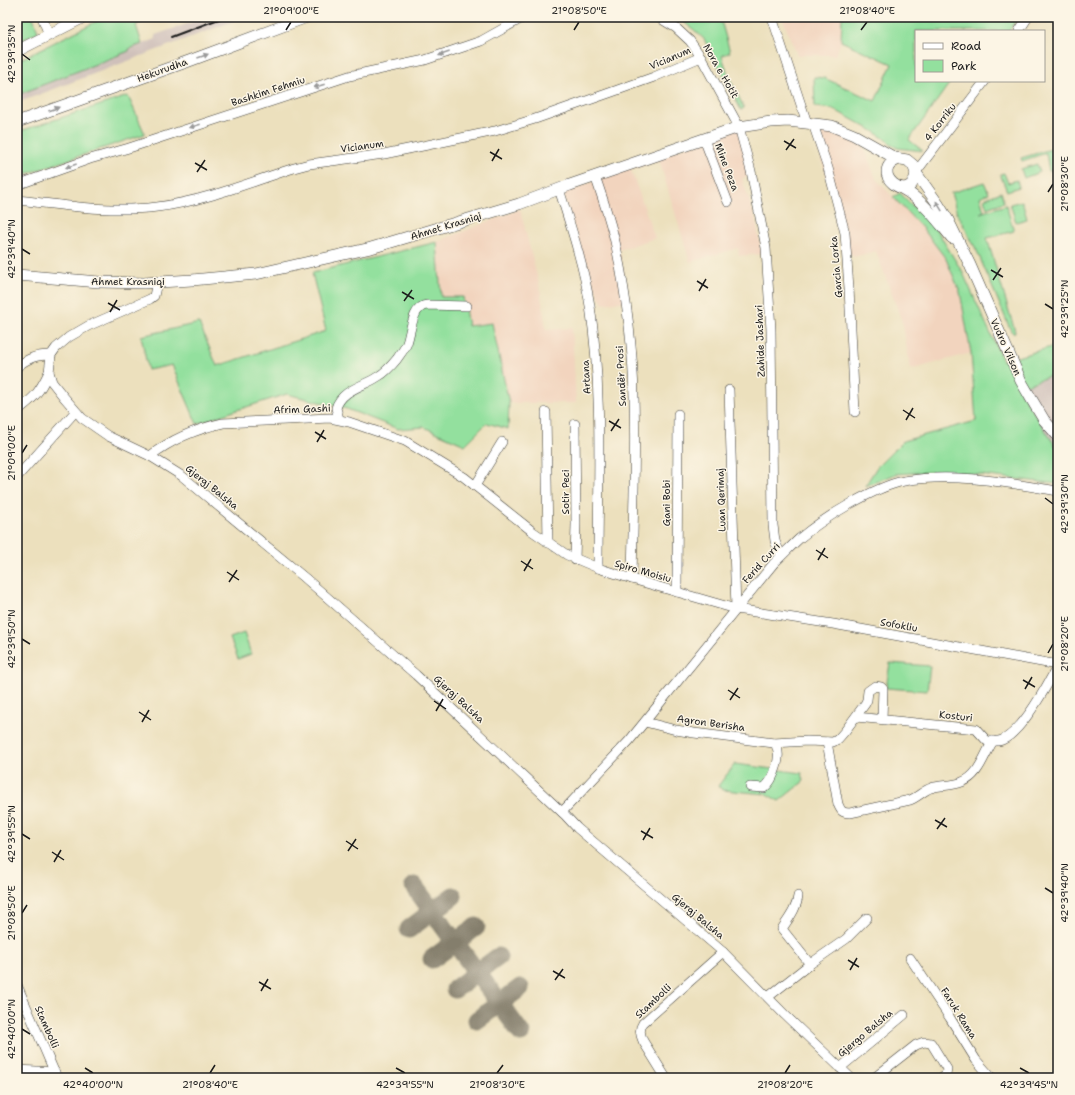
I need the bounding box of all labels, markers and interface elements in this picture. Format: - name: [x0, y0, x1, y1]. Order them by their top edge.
- text: 21°09'00"E: [263, 4, 319, 17]
- text: 21°08'50"E: [551, 4, 607, 17]
- text: 21°08'40"E: [839, 4, 895, 17]
- text: 42°39'35"N: [5, 25, 18, 83]
- legend: [915, 30, 1045, 82]
- text: Road: [951, 38, 982, 54]
- street label: Nora e Hotit: [700, 41, 742, 101]
- street label: Vicianum: [647, 43, 693, 72]
- one-way arrow: [438, 51, 450, 57]
- one-way arrow: [197, 52, 209, 58]
- street label: Hekurudha: [135, 55, 190, 85]
- text: Park: [951, 58, 977, 74]
- street label: Bashkim Fehmiu: [229, 73, 307, 109]
- one-way arrow: [312, 83, 324, 89]
- street label: 4 Korriku: [921, 100, 959, 144]
- one-way arrow: [48, 106, 60, 112]
- one-way arrow: [189, 124, 201, 130]
- street label: Vicianum: [340, 136, 385, 155]
- street label: Mine Peza: [712, 141, 742, 194]
- text: 21°08'30"E: [1058, 156, 1071, 212]
- one-way arrow: [65, 163, 77, 169]
- one-way arrow: [935, 201, 943, 211]
- street label: Ahmet Krasniqi: [409, 209, 483, 243]
- text: 42°39'40"N: [5, 219, 18, 279]
- street label: Garcia Lorka: [827, 235, 845, 298]
- street label: Ahmet Krasniqi: [91, 275, 165, 288]
- text: 42°39'25"N: [1058, 280, 1071, 338]
- street label: Zahide Jashari: [752, 304, 768, 377]
- street label: Vudro Vilson: [988, 316, 1024, 378]
- street label: Sandër Prosi: [613, 345, 629, 407]
- street label: Artana: [579, 359, 593, 394]
- street label: Afrim Gashi: [273, 401, 331, 416]
- text: 21°09'00"E: [5, 425, 18, 481]
- street label: Gjergj Balsha: [183, 462, 242, 513]
- street label: Luan Qerimaj: [713, 468, 729, 532]
- street label: Sotir Peci: [559, 469, 572, 514]
- text: 42°39'30"N: [1058, 474, 1071, 534]
- street label: Gani Bobi: [660, 480, 673, 526]
- street label: Ferid Curri: [739, 540, 783, 586]
- street label: Spiro Moisiu: [613, 557, 673, 585]
- text: 42°39'50"N: [5, 609, 18, 669]
- street label: Sofokliu: [879, 615, 919, 635]
- text: 21°08'20"E: [1058, 616, 1071, 672]
- street label: Gjergj Balsha: [431, 672, 488, 726]
- street label: Kosturi: [939, 708, 974, 724]
- street label: Agron Berisha: [676, 712, 747, 734]
- text: 42°39'55"N: [5, 805, 18, 863]
- text: 42°39'40"N: [1058, 863, 1071, 923]
- text: 21°08'50"E: [5, 885, 18, 941]
- street label: Gjergj Balsha: [669, 890, 727, 942]
- street label: Stambolli: [632, 981, 674, 1021]
- street label: Faruk Rama: [938, 985, 980, 1042]
- text: 42°40'00"N: [5, 999, 18, 1059]
- street label: Stambolli: [32, 1004, 62, 1050]
- street label: Gjergo Balsha: [835, 1006, 896, 1060]
- text: 42°40'00"N: [63, 1078, 123, 1091]
- text: 21°08'40"E: [182, 1078, 238, 1091]
- text: 42°39'55"N: [376, 1078, 434, 1091]
- text: 21°08'30"E: [469, 1078, 525, 1091]
- text: 21°08'20"E: [757, 1078, 813, 1091]
- text: 42°39'45"N: [1000, 1078, 1058, 1091]

